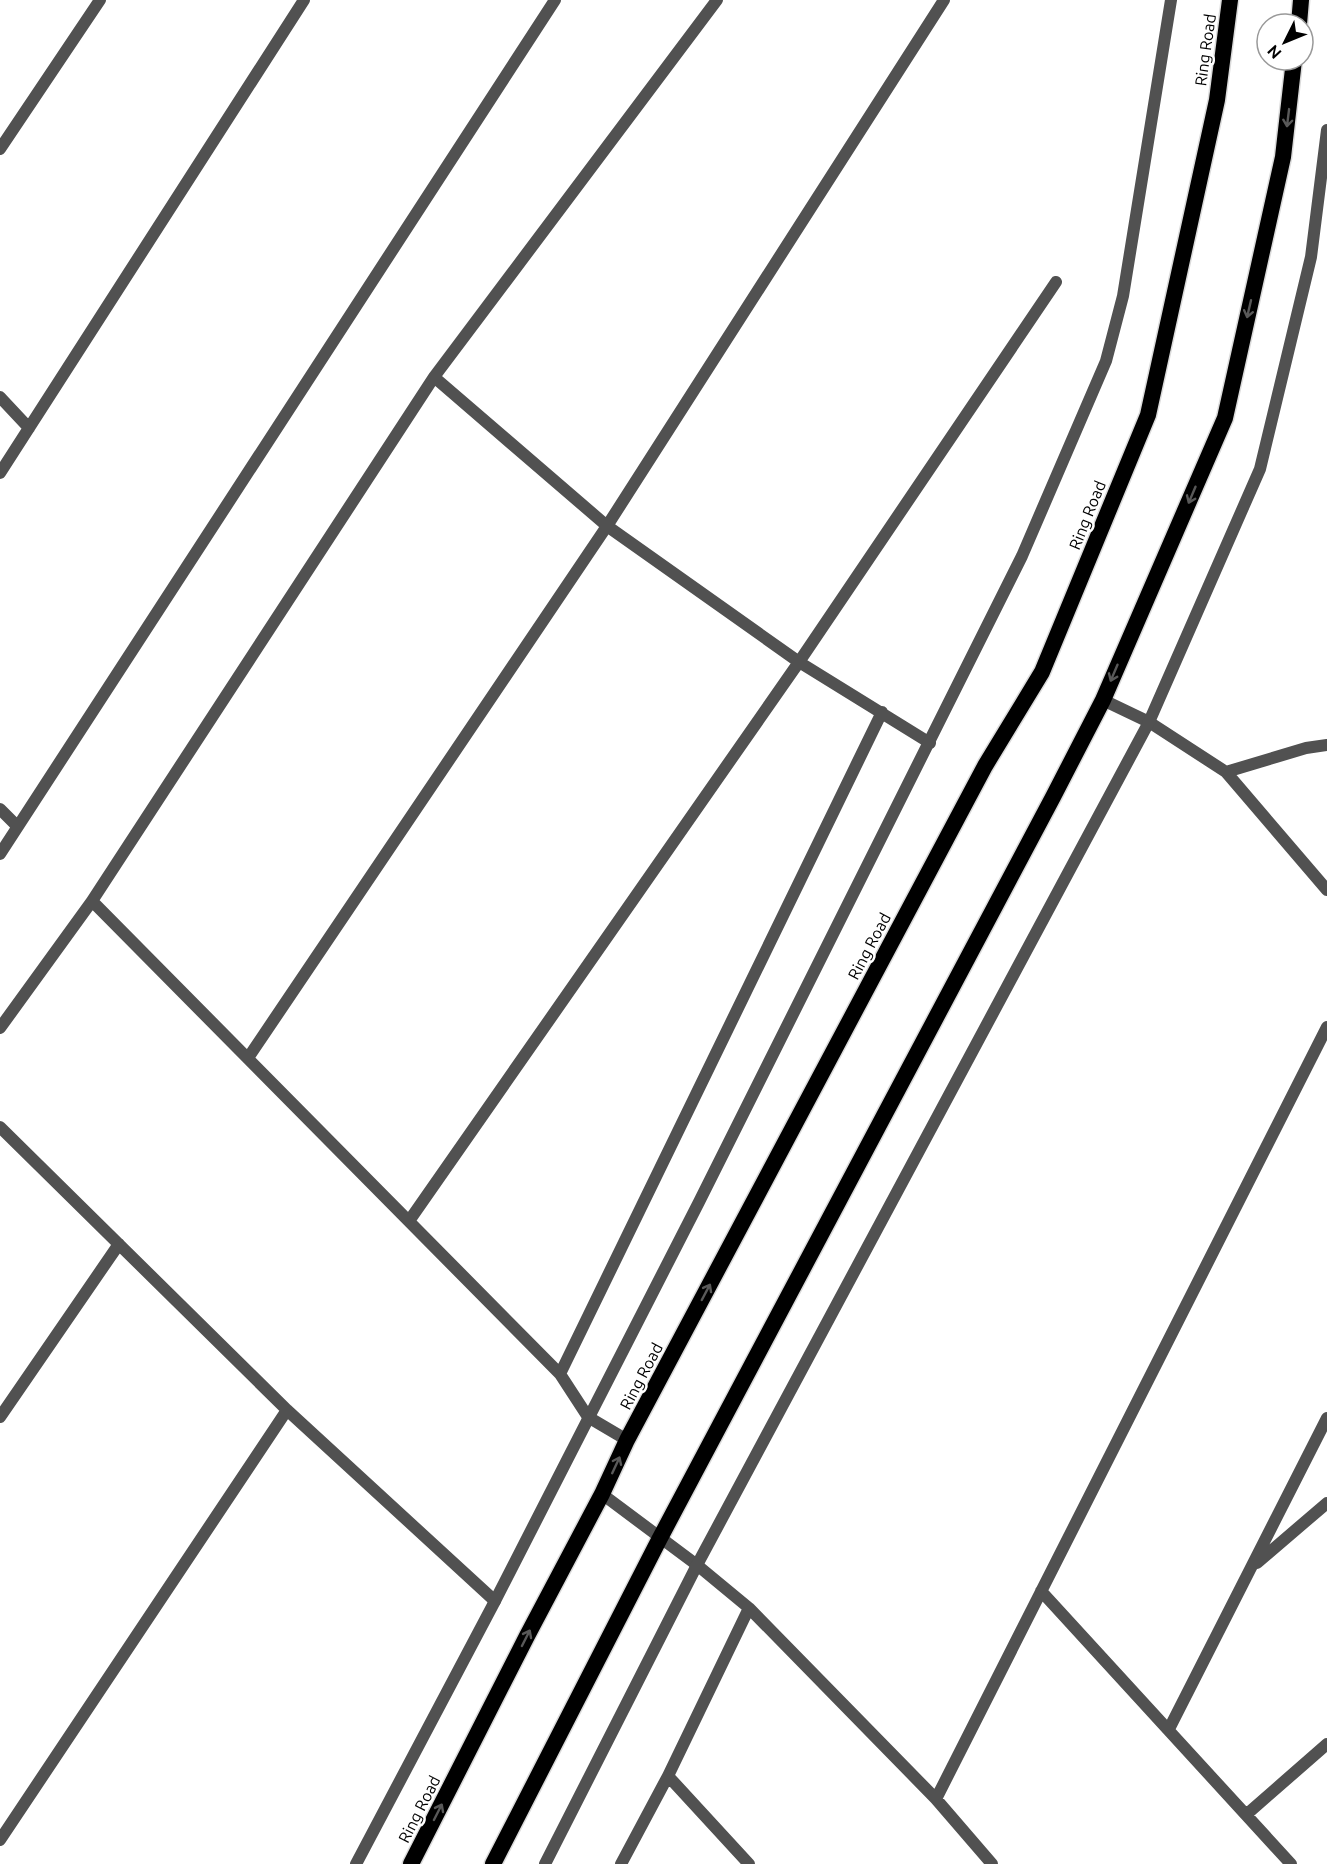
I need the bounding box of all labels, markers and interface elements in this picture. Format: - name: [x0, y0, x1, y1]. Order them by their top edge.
- north arrow: [1255, 12, 1315, 72]
- street label: Ring Road: [1191, 13, 1219, 87]
- text: N: [1263, 42, 1285, 63]
- one-way arrow: [1282, 108, 1293, 128]
- one-way arrow: [1243, 299, 1254, 318]
- street label: Ring Road: [1065, 478, 1109, 552]
- one-way arrow: [1185, 485, 1197, 503]
- one-way arrow: [1108, 664, 1119, 682]
- street label: Ring Road: [844, 910, 894, 982]
- one-way arrow: [700, 1284, 712, 1301]
- street label: Ring Road: [616, 1340, 666, 1412]
- one-way arrow: [610, 1456, 622, 1474]
- one-way arrow: [521, 1629, 532, 1647]
- street label: Ring Road: [394, 1772, 444, 1846]
- one-way arrow: [433, 1803, 444, 1821]

